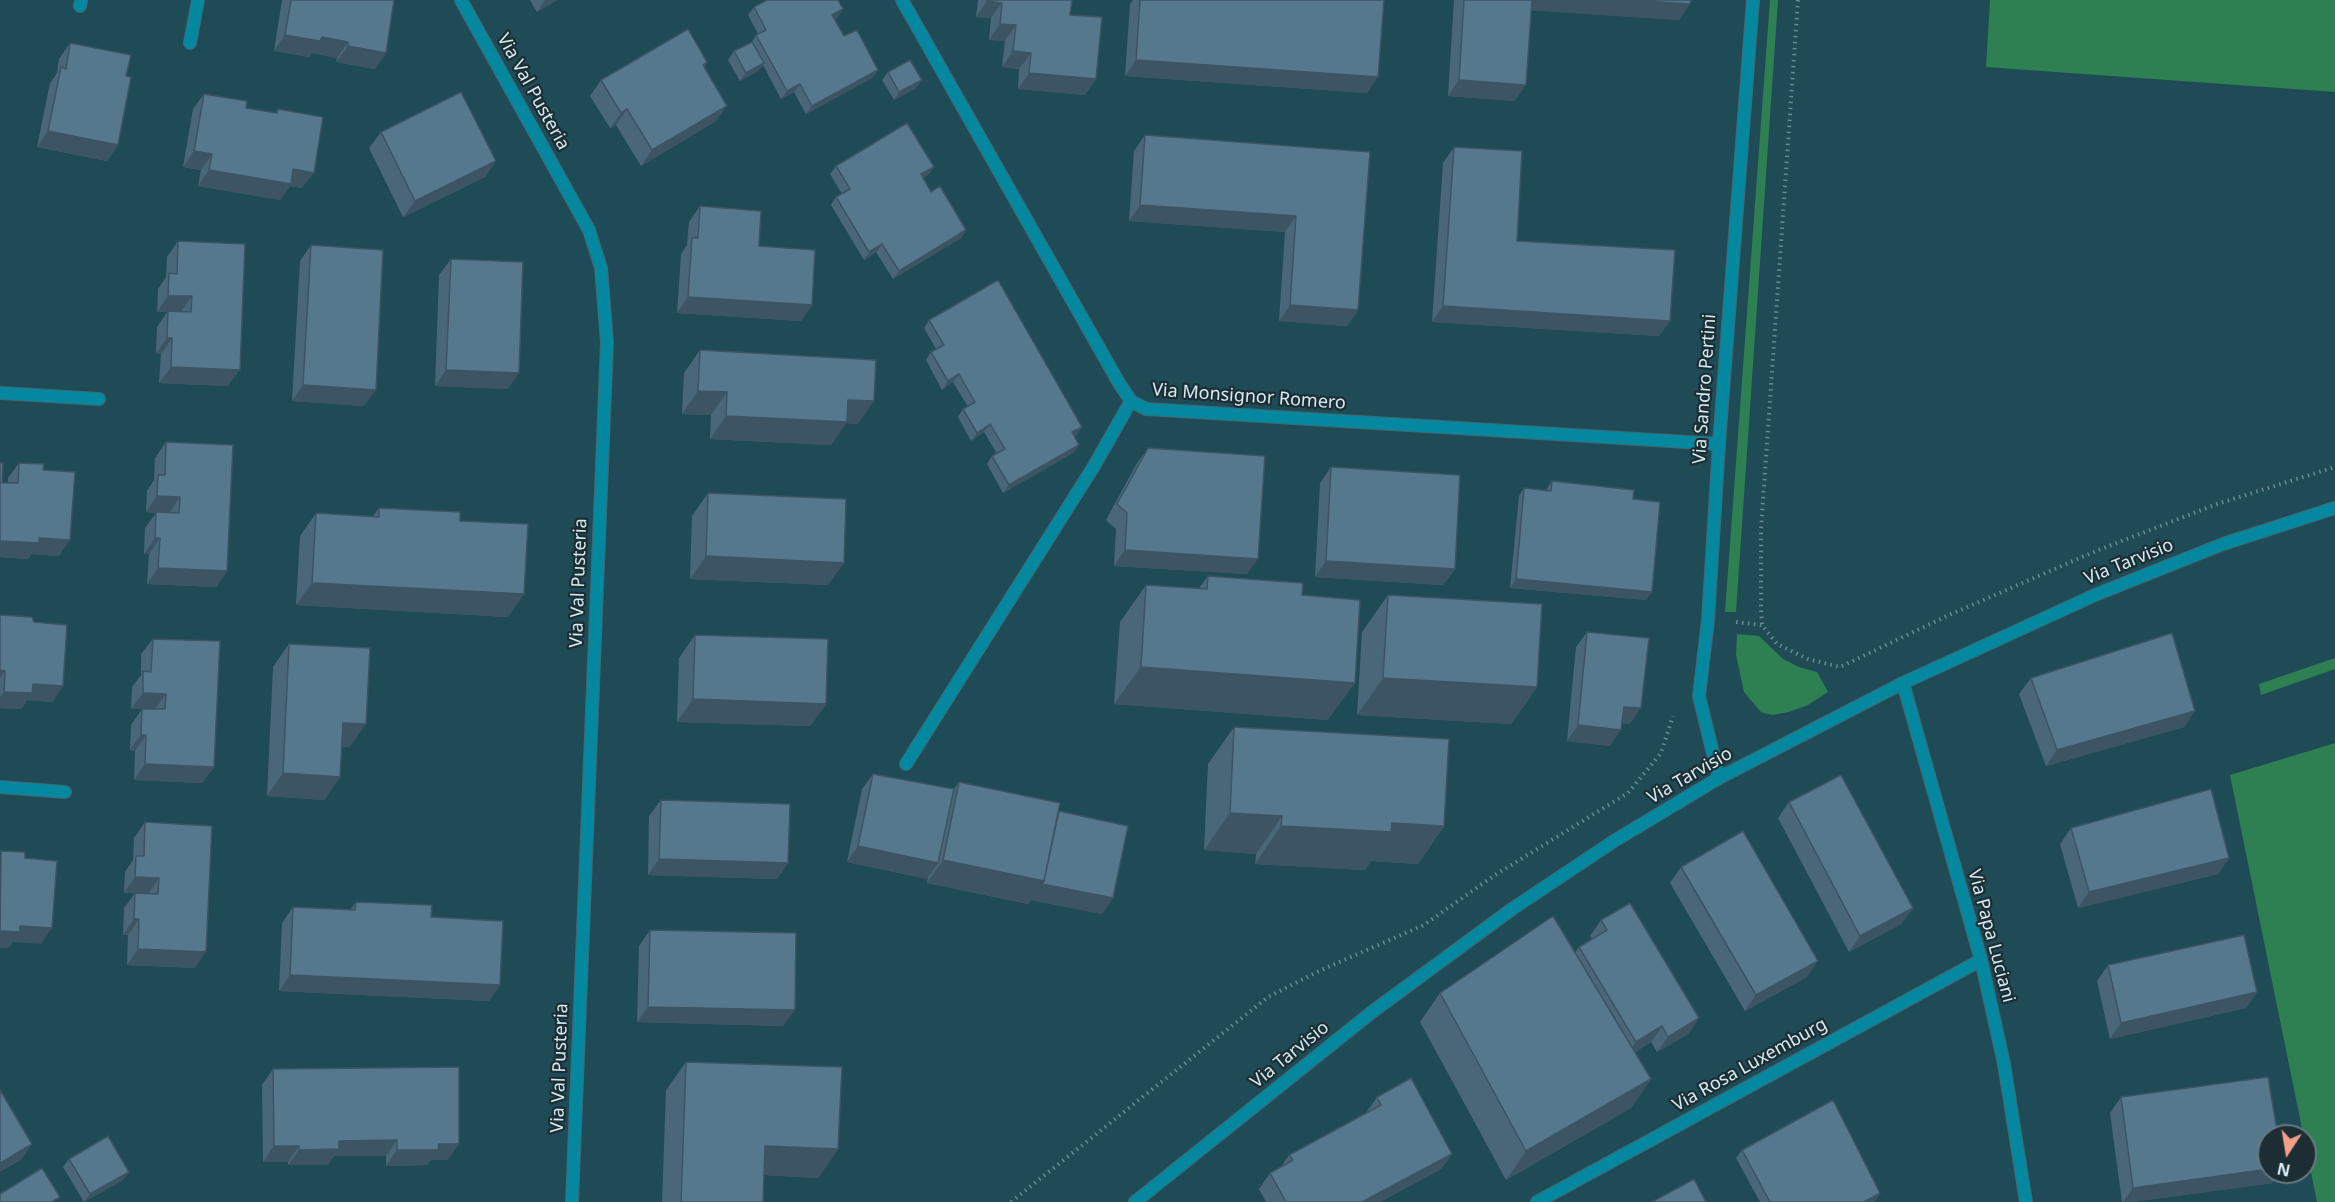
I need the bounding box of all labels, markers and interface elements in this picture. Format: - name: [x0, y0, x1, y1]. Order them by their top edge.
- street label: Via Val Pusteria: [492, 30, 574, 154]
- street label: Via Sandro Pertini: [1689, 313, 1721, 465]
- street label: Via Monsignor Romero: [1151, 379, 1347, 415]
- street label: Via Val Pusteria: [566, 518, 592, 648]
- street label: Via Tarvisio: [2081, 534, 2177, 590]
- street label: Via Tarvisio: [1644, 743, 1736, 809]
- street label: Via Papa Luciani: [1963, 867, 2019, 1005]
- street label: Via Val Pusteria: [547, 1003, 573, 1133]
- street label: Via Rosa Luxemburg: [1669, 1014, 1831, 1116]
- street label: Via Tarvisio: [1247, 1017, 1333, 1093]
- north arrow: [2257, 1124, 2317, 1184]
- text: N: [2275, 1158, 2292, 1182]

